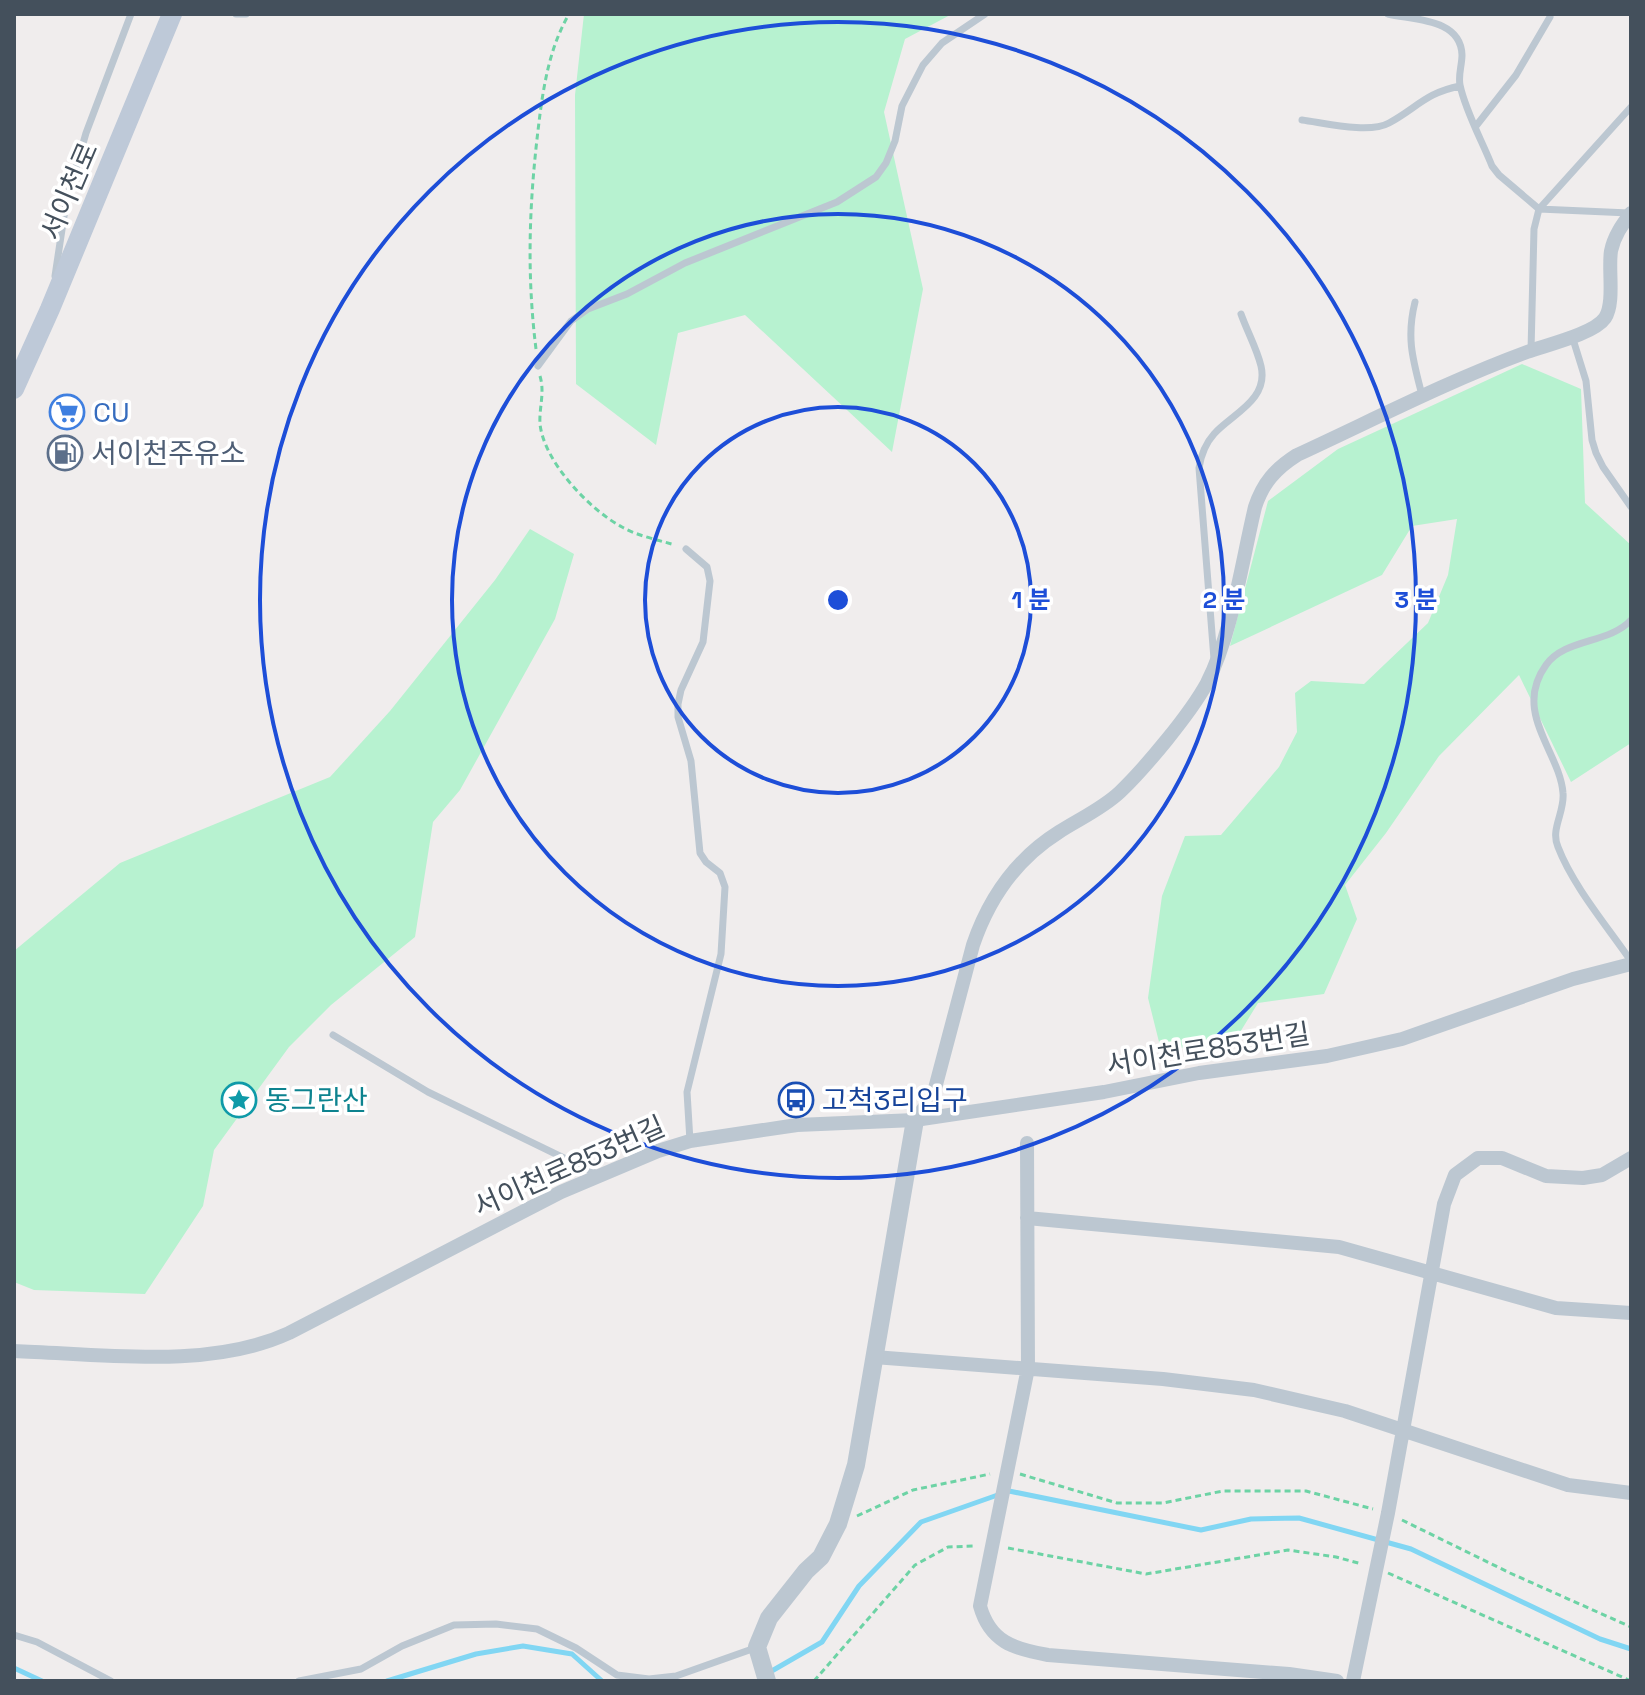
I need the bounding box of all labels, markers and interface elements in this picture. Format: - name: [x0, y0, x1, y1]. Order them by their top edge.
- street label: 서이천로: [32, 137, 106, 245]
- supermarket icon: CU: [48, 393, 86, 431]
- place label: CU: [93, 394, 130, 430]
- fuel station icon: 서이천주유소: [46, 434, 84, 472]
- place label: 서이천주유소: [91, 435, 246, 471]
- text: 1 분: [1011, 584, 1051, 615]
- text: 2 분: [1203, 584, 1245, 615]
- text: 3 분: [1395, 584, 1437, 615]
- centre of rings: [824, 586, 852, 614]
- street label: 서이천로853번길: [1104, 1015, 1312, 1083]
- place icon: 동그란산: [220, 1081, 258, 1119]
- bus stop icon: 고척3리입구: [777, 1081, 815, 1119]
- place label: 동그란산: [265, 1082, 368, 1118]
- place label: 고척3리입구: [822, 1082, 968, 1118]
- street label: 서이천로853번길: [468, 1108, 670, 1224]

